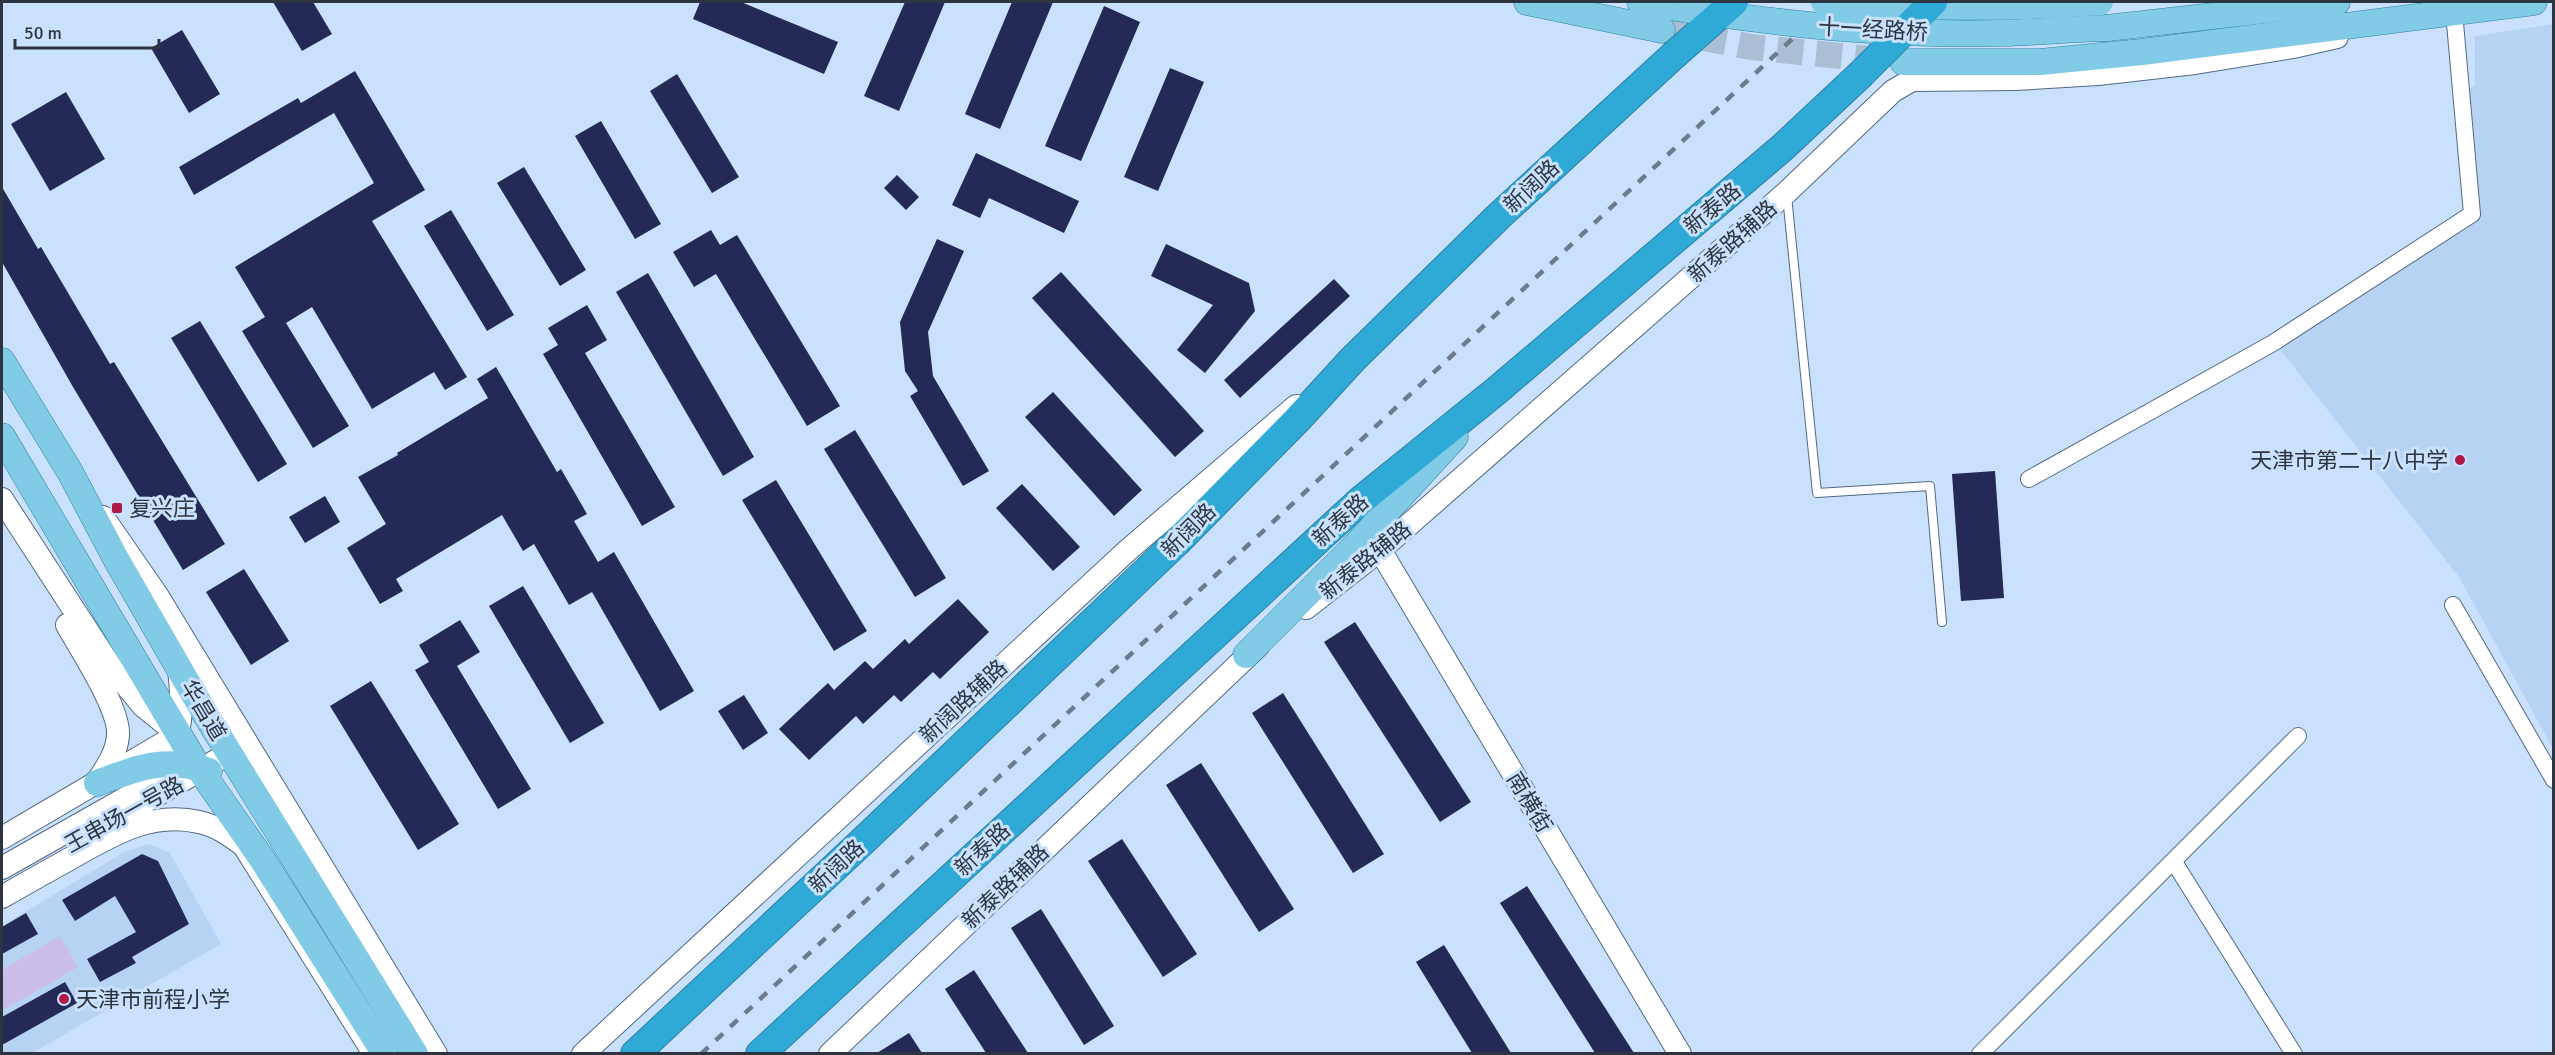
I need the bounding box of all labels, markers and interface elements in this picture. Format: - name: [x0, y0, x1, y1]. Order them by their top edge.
- scale bar: [15, 12, 159, 50]
- street label: 十一经路桥: [1817, 13, 1929, 46]
- text: 50 m: [24, 22, 62, 44]
- street label: 新阔路: [1498, 154, 1565, 219]
- street label: 新泰路: [1678, 177, 1746, 240]
- street label: 新泰路辅路: [1682, 195, 1782, 288]
- place label: 天津市第二十八中学: [2250, 447, 2448, 474]
- marker: 天津市第二十八中学: [2453, 453, 2467, 467]
- street label: 新泰路: [1307, 488, 1374, 552]
- place label: 复兴庄: [129, 495, 195, 522]
- street label: 新阔路: [1155, 497, 1221, 563]
- marker: 复兴庄: [110, 501, 124, 515]
- street label: 新泰路辅路: [1314, 515, 1417, 605]
- street label: 新阔路辅路: [914, 654, 1013, 749]
- street label: 华昌道: [175, 675, 232, 746]
- street label: 南横街: [1501, 767, 1558, 838]
- street label: 王串场一号路: [60, 771, 189, 858]
- street label: 新泰路: [949, 817, 1016, 882]
- street label: 新阔路: [803, 834, 870, 899]
- street label: 新泰路辅路: [956, 838, 1054, 934]
- place label: 天津市前程小学: [76, 986, 230, 1013]
- marker: 天津市前程小学: [57, 992, 71, 1006]

